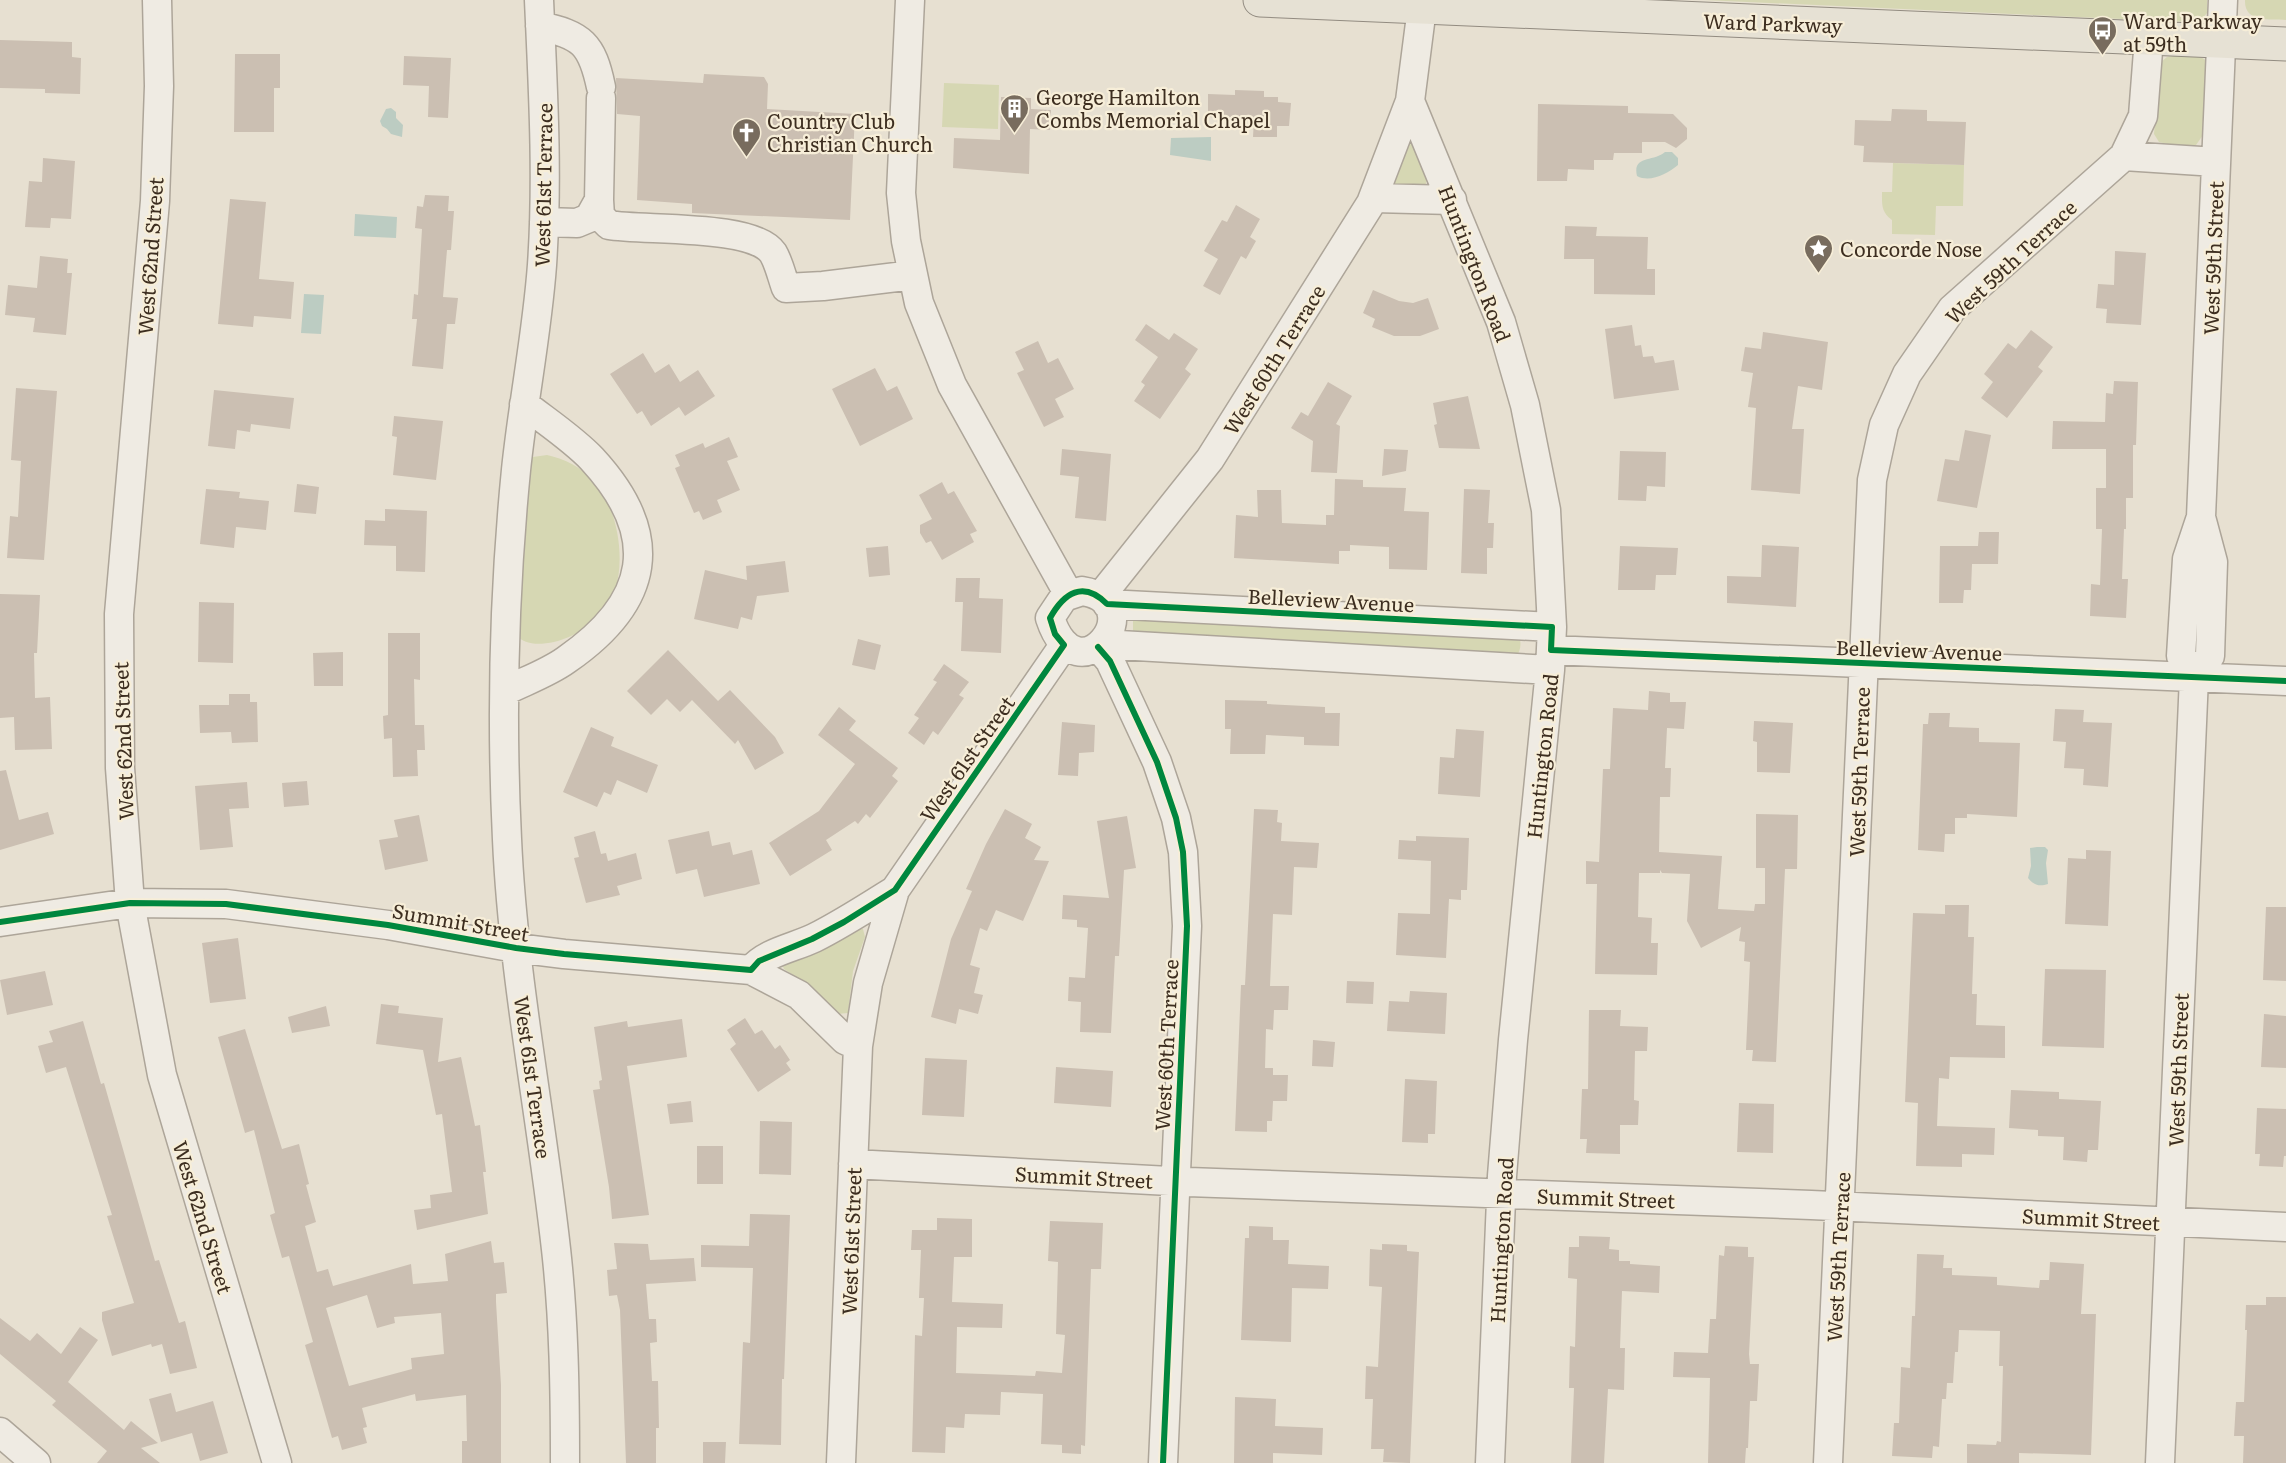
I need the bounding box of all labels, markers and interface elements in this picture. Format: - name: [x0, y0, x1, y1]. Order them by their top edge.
- street label: Ward Parkway: [1703, 5, 1844, 39]
- place label: Ward Parkway at 59th: [2123, 5, 2263, 58]
- bus stop icon: Ward Parkway at 59th: [2086, 15, 2118, 57]
- place label: George Hamilton Combs Memorial Chapel: [1036, 81, 1270, 134]
- building icon: George Hamilton Combs Memorial Chapel: [999, 92, 1031, 134]
- street label: West 61st Terrace: [526, 103, 558, 267]
- place label: Country Club Christian Church: [767, 105, 933, 158]
- church icon: Country Club Christian Church: [730, 116, 762, 158]
- street label: West 62nd Street: [129, 176, 169, 336]
- street label: Huntington Road: [1432, 180, 1520, 346]
- street label: West 59th Street: [2194, 180, 2230, 336]
- street label: West 59th Terrace: [1937, 192, 2083, 330]
- place icon: Concorde Nose: [1803, 232, 1835, 274]
- place label: Concorde Nose: [1840, 233, 1982, 263]
- street label: West 60th Terrace: [1215, 278, 1331, 440]
- street label: Belleview Avenue: [1247, 580, 1415, 618]
- street label: Belleview Avenue: [1835, 631, 2003, 667]
- street label: West 62nd Street: [104, 661, 140, 821]
- street label: Huntington Road: [1517, 672, 1565, 840]
- street label: West 59th Terrace: [1840, 686, 1876, 858]
- street label: West 61st Street: [911, 689, 1021, 827]
- street label: Summit Street: [390, 894, 532, 948]
- street label: West 60th Terrace: [1146, 958, 1184, 1132]
- street label: West 59th Street: [2159, 992, 2195, 1148]
- street label: West 61st Terrace: [508, 994, 560, 1160]
- street label: West 62nd Street: [166, 1137, 242, 1297]
- street label: Huntington Road: [1481, 1156, 1519, 1324]
- street label: Summit Street: [1014, 1157, 1154, 1195]
- street label: West 61st Street: [832, 1166, 868, 1316]
- street label: West 59th Terrace: [1818, 1171, 1856, 1343]
- street label: Summit Street: [1536, 1180, 1676, 1214]
- street label: Summit Street: [2021, 1199, 2161, 1237]

